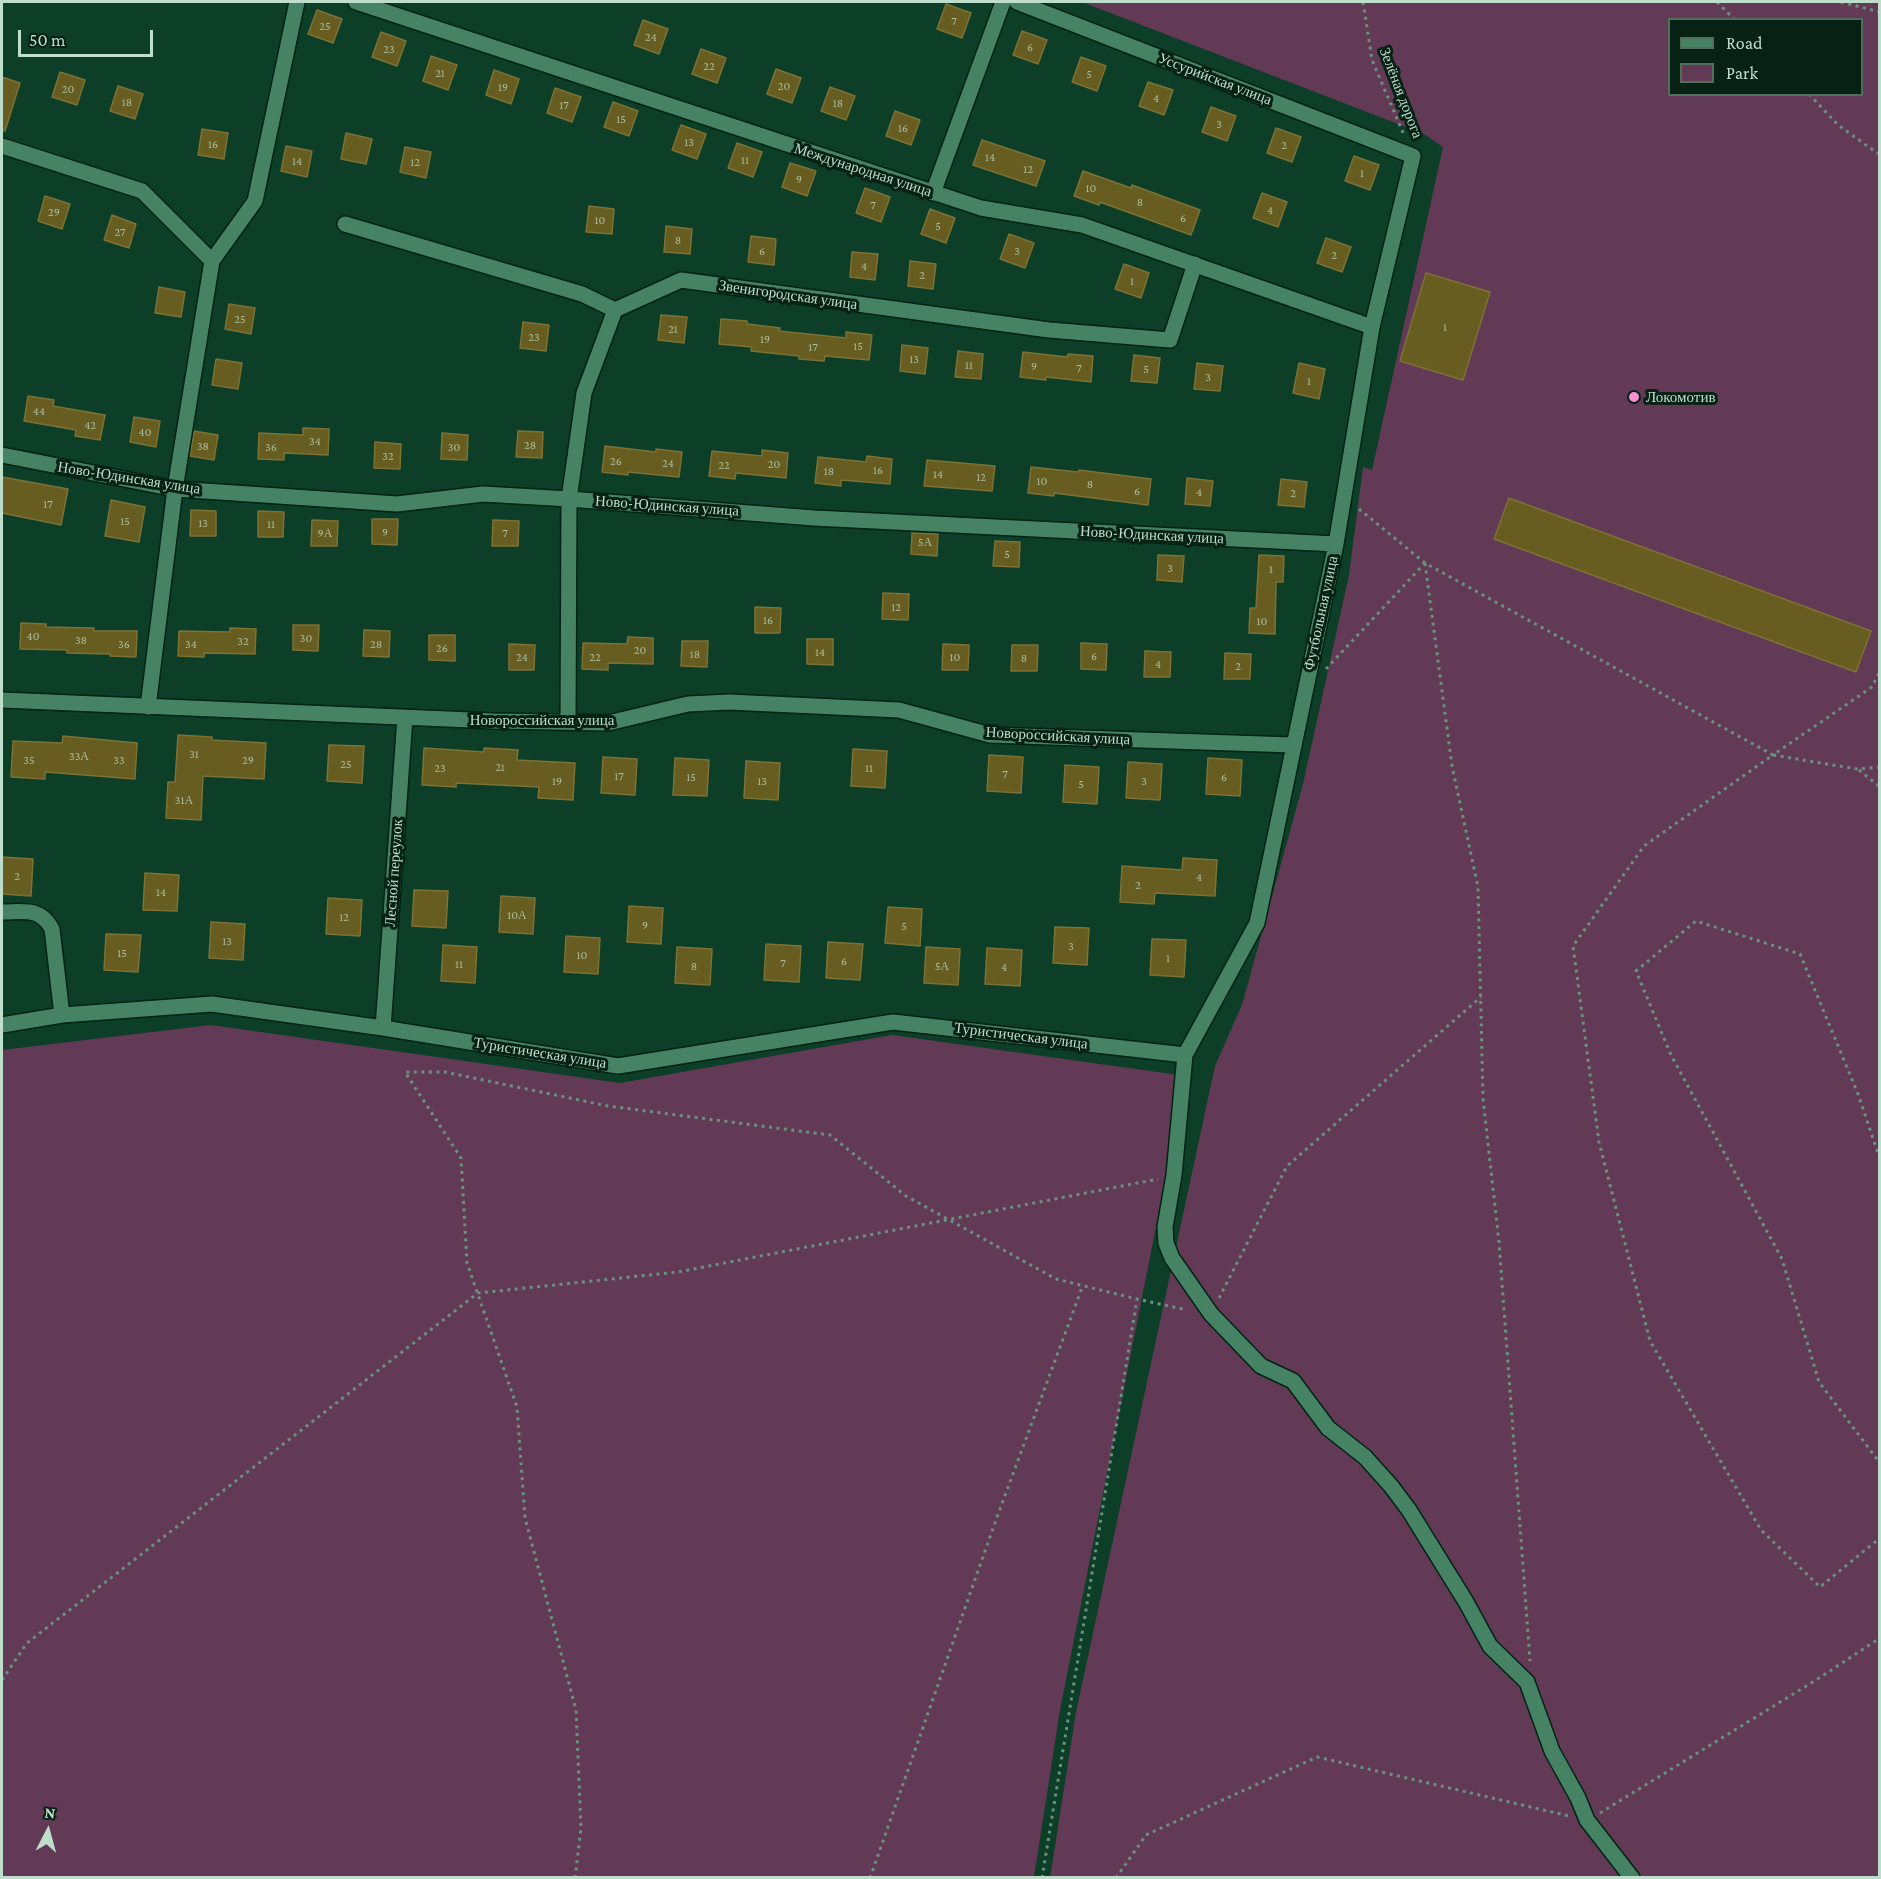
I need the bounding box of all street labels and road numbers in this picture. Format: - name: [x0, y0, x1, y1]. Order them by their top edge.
- street label: Зелёная дорога: [1375, 45, 1427, 141]
- street label: Уссурийская улица: [1156, 49, 1274, 109]
- street label: Международная улица: [792, 139, 934, 201]
- street label: Звенигородская улица: [718, 276, 858, 314]
- street label: Ново-Юдинская улица: [56, 458, 202, 498]
- street label: Ново-Юдинская улица: [594, 492, 740, 520]
- street label: Ново-Юдинская улица: [1080, 522, 1224, 548]
- street label: Футбольная улица: [1300, 554, 1342, 672]
- street label: Новороссийская улица: [470, 711, 614, 729]
- street label: Новороссийская улица: [985, 723, 1131, 749]
- street label: Лесной переулок: [381, 819, 407, 927]
- street label: Туристическая улица: [953, 1019, 1089, 1053]
- street label: Туристическая улица: [472, 1034, 608, 1072]

